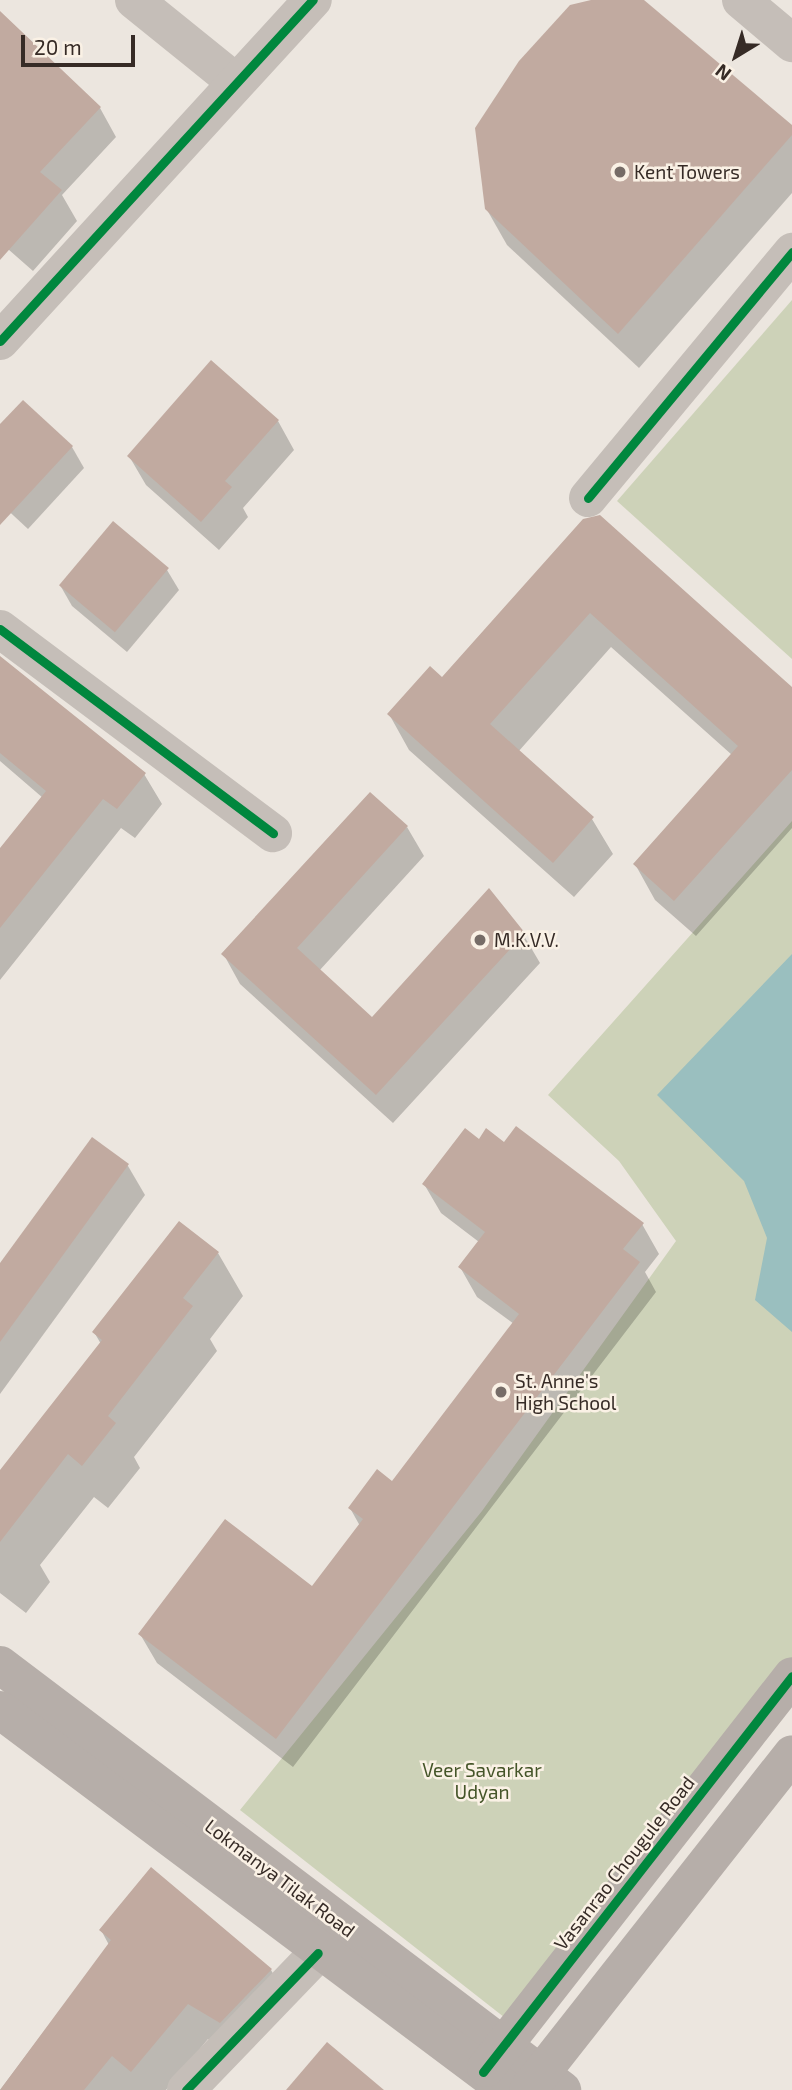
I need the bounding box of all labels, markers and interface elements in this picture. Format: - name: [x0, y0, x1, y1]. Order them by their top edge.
- scale bar: [24, 21, 138, 65]
- north arrow: [701, 21, 771, 91]
- text: 20 m: [34, 34, 82, 59]
- text: N: [710, 60, 735, 86]
- place label: Kent Towers: [634, 161, 740, 183]
- marker: Kent Towers: [612, 164, 628, 180]
- place label: M.K.V.V.: [494, 929, 559, 951]
- marker: M.K.V.V.: [472, 932, 488, 948]
- place label: St. Anne's High School: [515, 1370, 616, 1414]
- marker: St. Anne's High School: [493, 1384, 509, 1400]
- park label: Veer Savarkar Udyan: [422, 1759, 542, 1803]
- street label: Vasanrao Chougule Road: [549, 1771, 699, 1955]
- street label: Lokmanya Tilak Road: [200, 1814, 360, 1942]

